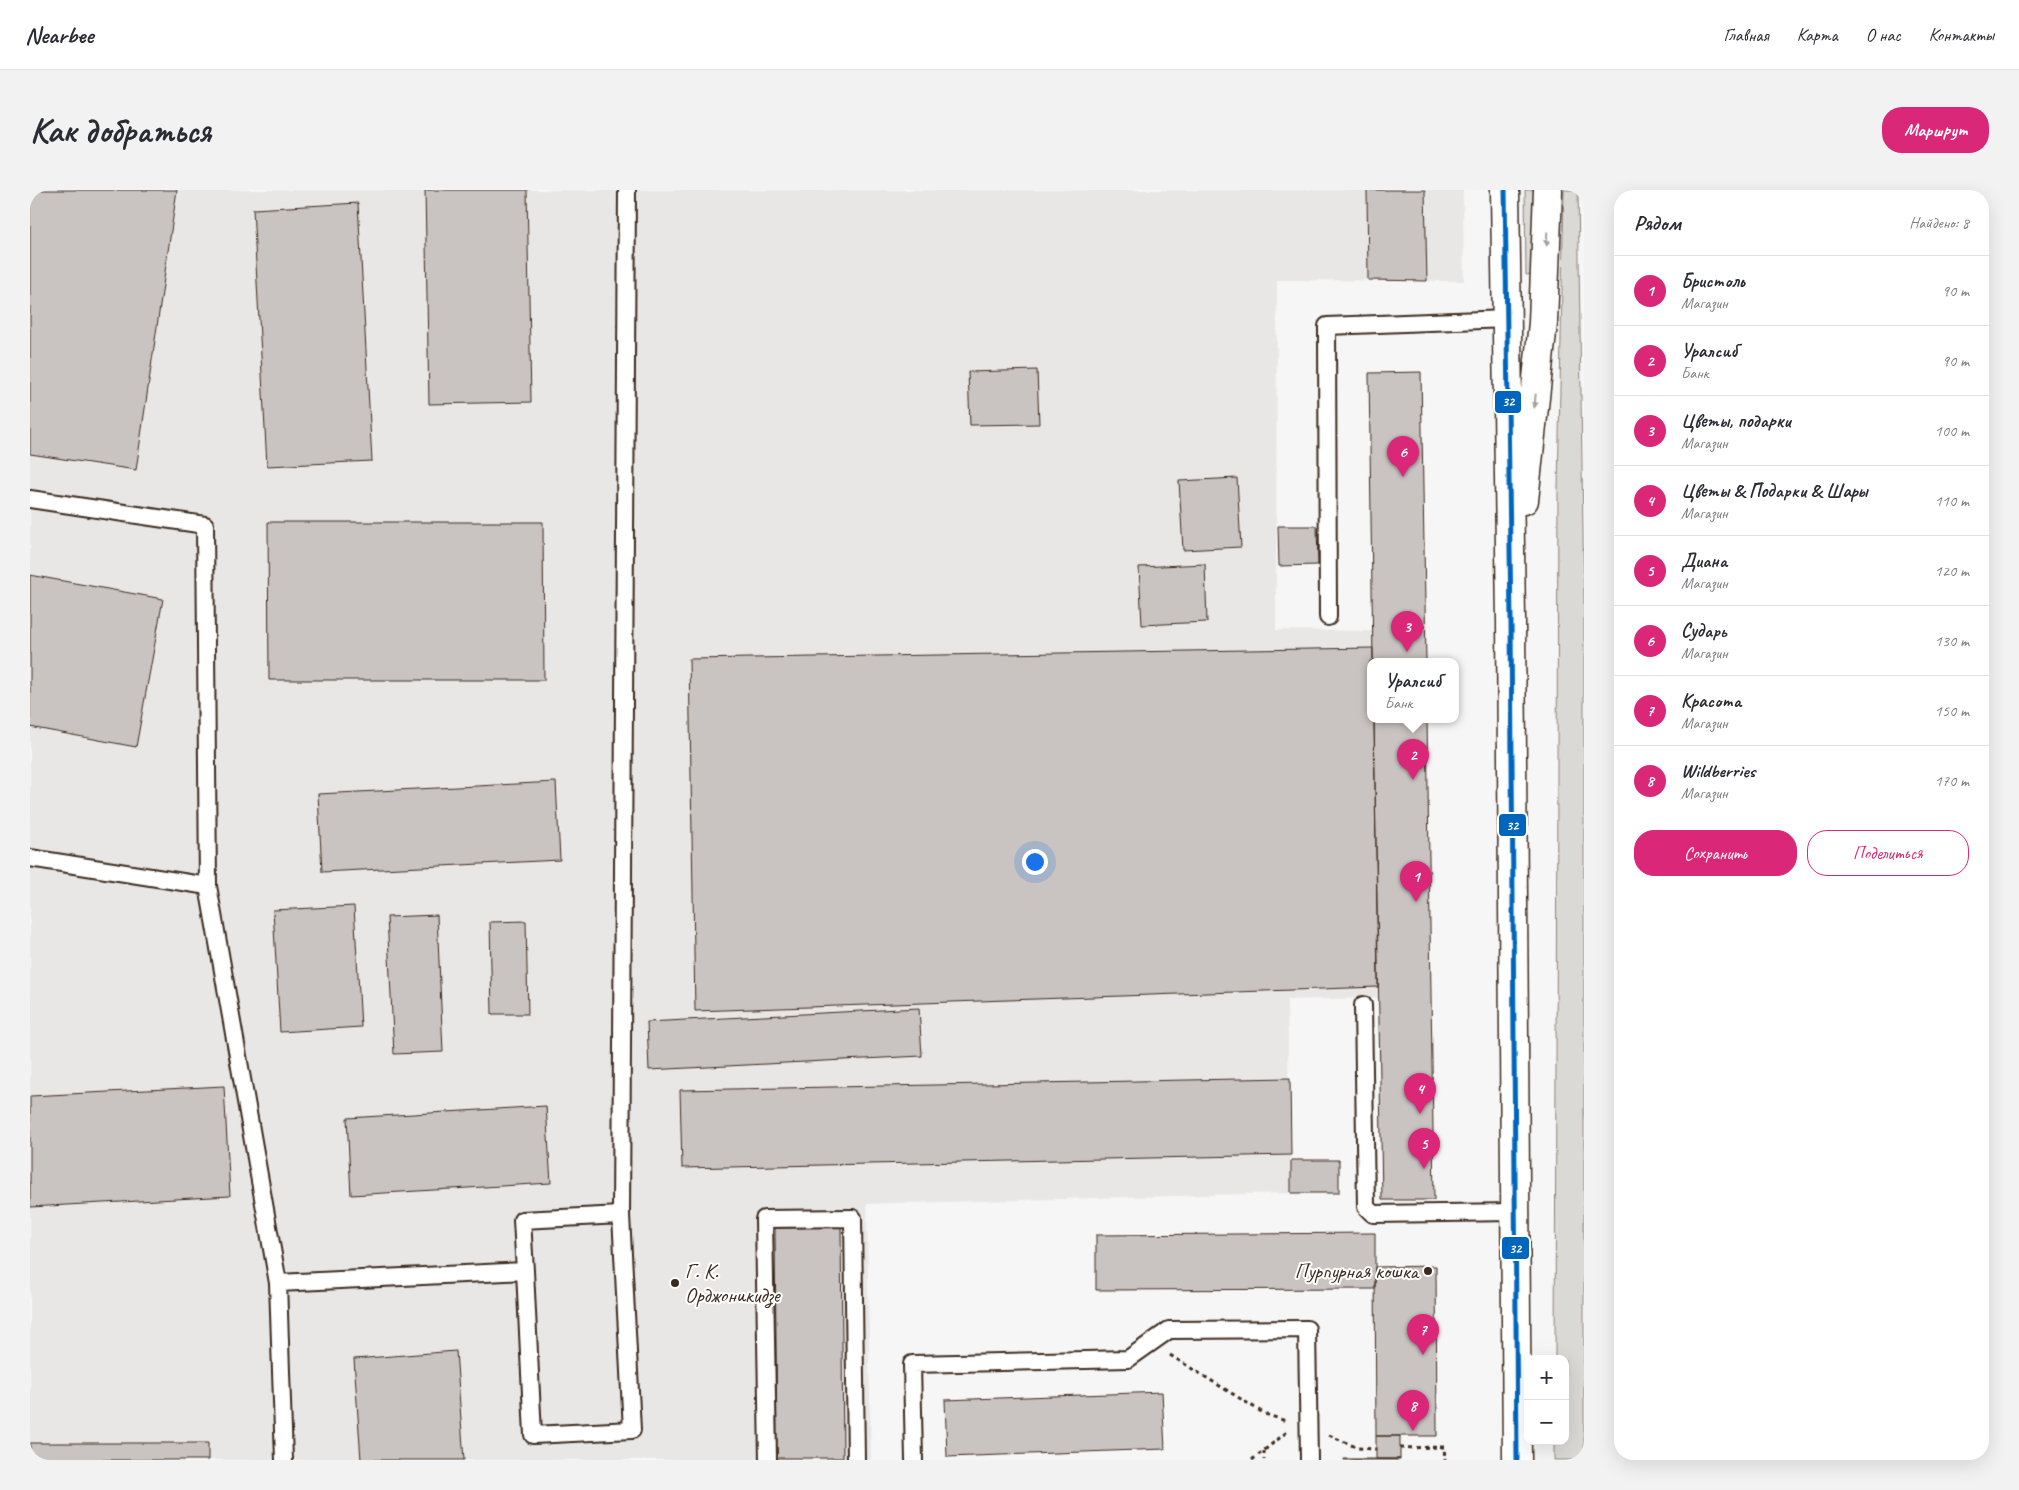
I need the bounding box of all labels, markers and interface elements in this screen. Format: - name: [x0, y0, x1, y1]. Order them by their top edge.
- text: Nearbee: [25, 20, 93, 50]
- text: Главная: [1724, 24, 1769, 46]
- text: Карта: [1797, 24, 1838, 46]
- text: О нас: [1866, 24, 1901, 46]
- text: Контакты: [1929, 24, 1994, 46]
- button: Маршрут: [1882, 107, 1989, 153]
- text: Как добраться: [30, 108, 211, 153]
- text: Рядом: [1634, 210, 1681, 236]
- text: Найдено: 8: [1909, 213, 1969, 233]
- one-way arrow: [1542, 231, 1550, 247]
- text: Бристоль: [1681, 269, 1745, 293]
- text: 1: [1646, 281, 1654, 301]
- text: 90 m: [1942, 281, 1969, 301]
- text: Магазин: [1681, 293, 1728, 313]
- text: Уралсиб: [1681, 339, 1737, 363]
- text: 2: [1646, 351, 1654, 371]
- text: 90 m: [1942, 351, 1969, 371]
- text: Банк: [1681, 363, 1709, 383]
- line badge: 32: [1494, 390, 1522, 414]
- text: 32: [1502, 393, 1516, 410]
- one-way arrow: [1531, 393, 1539, 409]
- text: Цветы, подарки: [1681, 409, 1791, 433]
- text: 3: [1646, 421, 1654, 441]
- text: 100 m: [1935, 421, 1969, 441]
- text: Магазин: [1681, 433, 1728, 453]
- pin: 6: [1387, 436, 1419, 477]
- text: Цветы & Подарки & Шары: [1681, 479, 1868, 503]
- text: 4: [1646, 491, 1654, 511]
- text: 110 m: [1935, 491, 1969, 511]
- text: Магазин: [1681, 503, 1728, 523]
- text: Диана: [1681, 549, 1727, 573]
- text: 5: [1647, 561, 1653, 581]
- text: 120 m: [1935, 561, 1969, 581]
- text: Магазин: [1681, 573, 1728, 593]
- pin: 3: [1391, 611, 1423, 652]
- text: Сударь: [1681, 619, 1727, 643]
- text: 6: [1646, 631, 1654, 651]
- text: 130 m: [1935, 631, 1969, 651]
- text: Магазин: [1681, 643, 1728, 663]
- popup: [1367, 658, 1459, 723]
- text: Уралсиб: [1385, 669, 1441, 693]
- text: Красота: [1681, 689, 1741, 713]
- text: Банк: [1385, 693, 1412, 713]
- text: 7: [1646, 701, 1654, 721]
- text: 150 m: [1935, 701, 1969, 721]
- text: Магазин: [1681, 713, 1728, 733]
- pin: 2: [1397, 739, 1429, 780]
- text: Wildberries: [1681, 759, 1755, 783]
- text: 8: [1646, 771, 1654, 791]
- text: 170 m: [1935, 771, 1969, 791]
- text: Магазин: [1681, 783, 1728, 803]
- line badge: 32: [1498, 813, 1527, 837]
- text: 32: [1506, 817, 1520, 834]
- button: Сохранить: [1634, 830, 1797, 876]
- button: Поделиться: [1807, 830, 1969, 876]
- your location: [1022, 849, 1048, 875]
- pin: 1: [1400, 861, 1432, 902]
- pin: 4: [1404, 1073, 1436, 1114]
- pin: 5: [1408, 1128, 1440, 1169]
- line badge: 32: [1501, 1236, 1530, 1260]
- text: 32: [1509, 1240, 1523, 1257]
- place label: Г. К. Орджоникидзе: [685, 1258, 782, 1309]
- place label: Пурпурная кошка: [1295, 1258, 1420, 1284]
- marker: Пурпурная кошка: [1422, 1265, 1434, 1277]
- marker: Г. К. Орджоникидзе: [669, 1277, 681, 1289]
- pin: 7: [1407, 1314, 1439, 1355]
- map controls: [1524, 1355, 1569, 1445]
- button: +: [1524, 1355, 1569, 1400]
- pin: 8: [1397, 1390, 1429, 1431]
- button: −: [1524, 1400, 1569, 1445]

